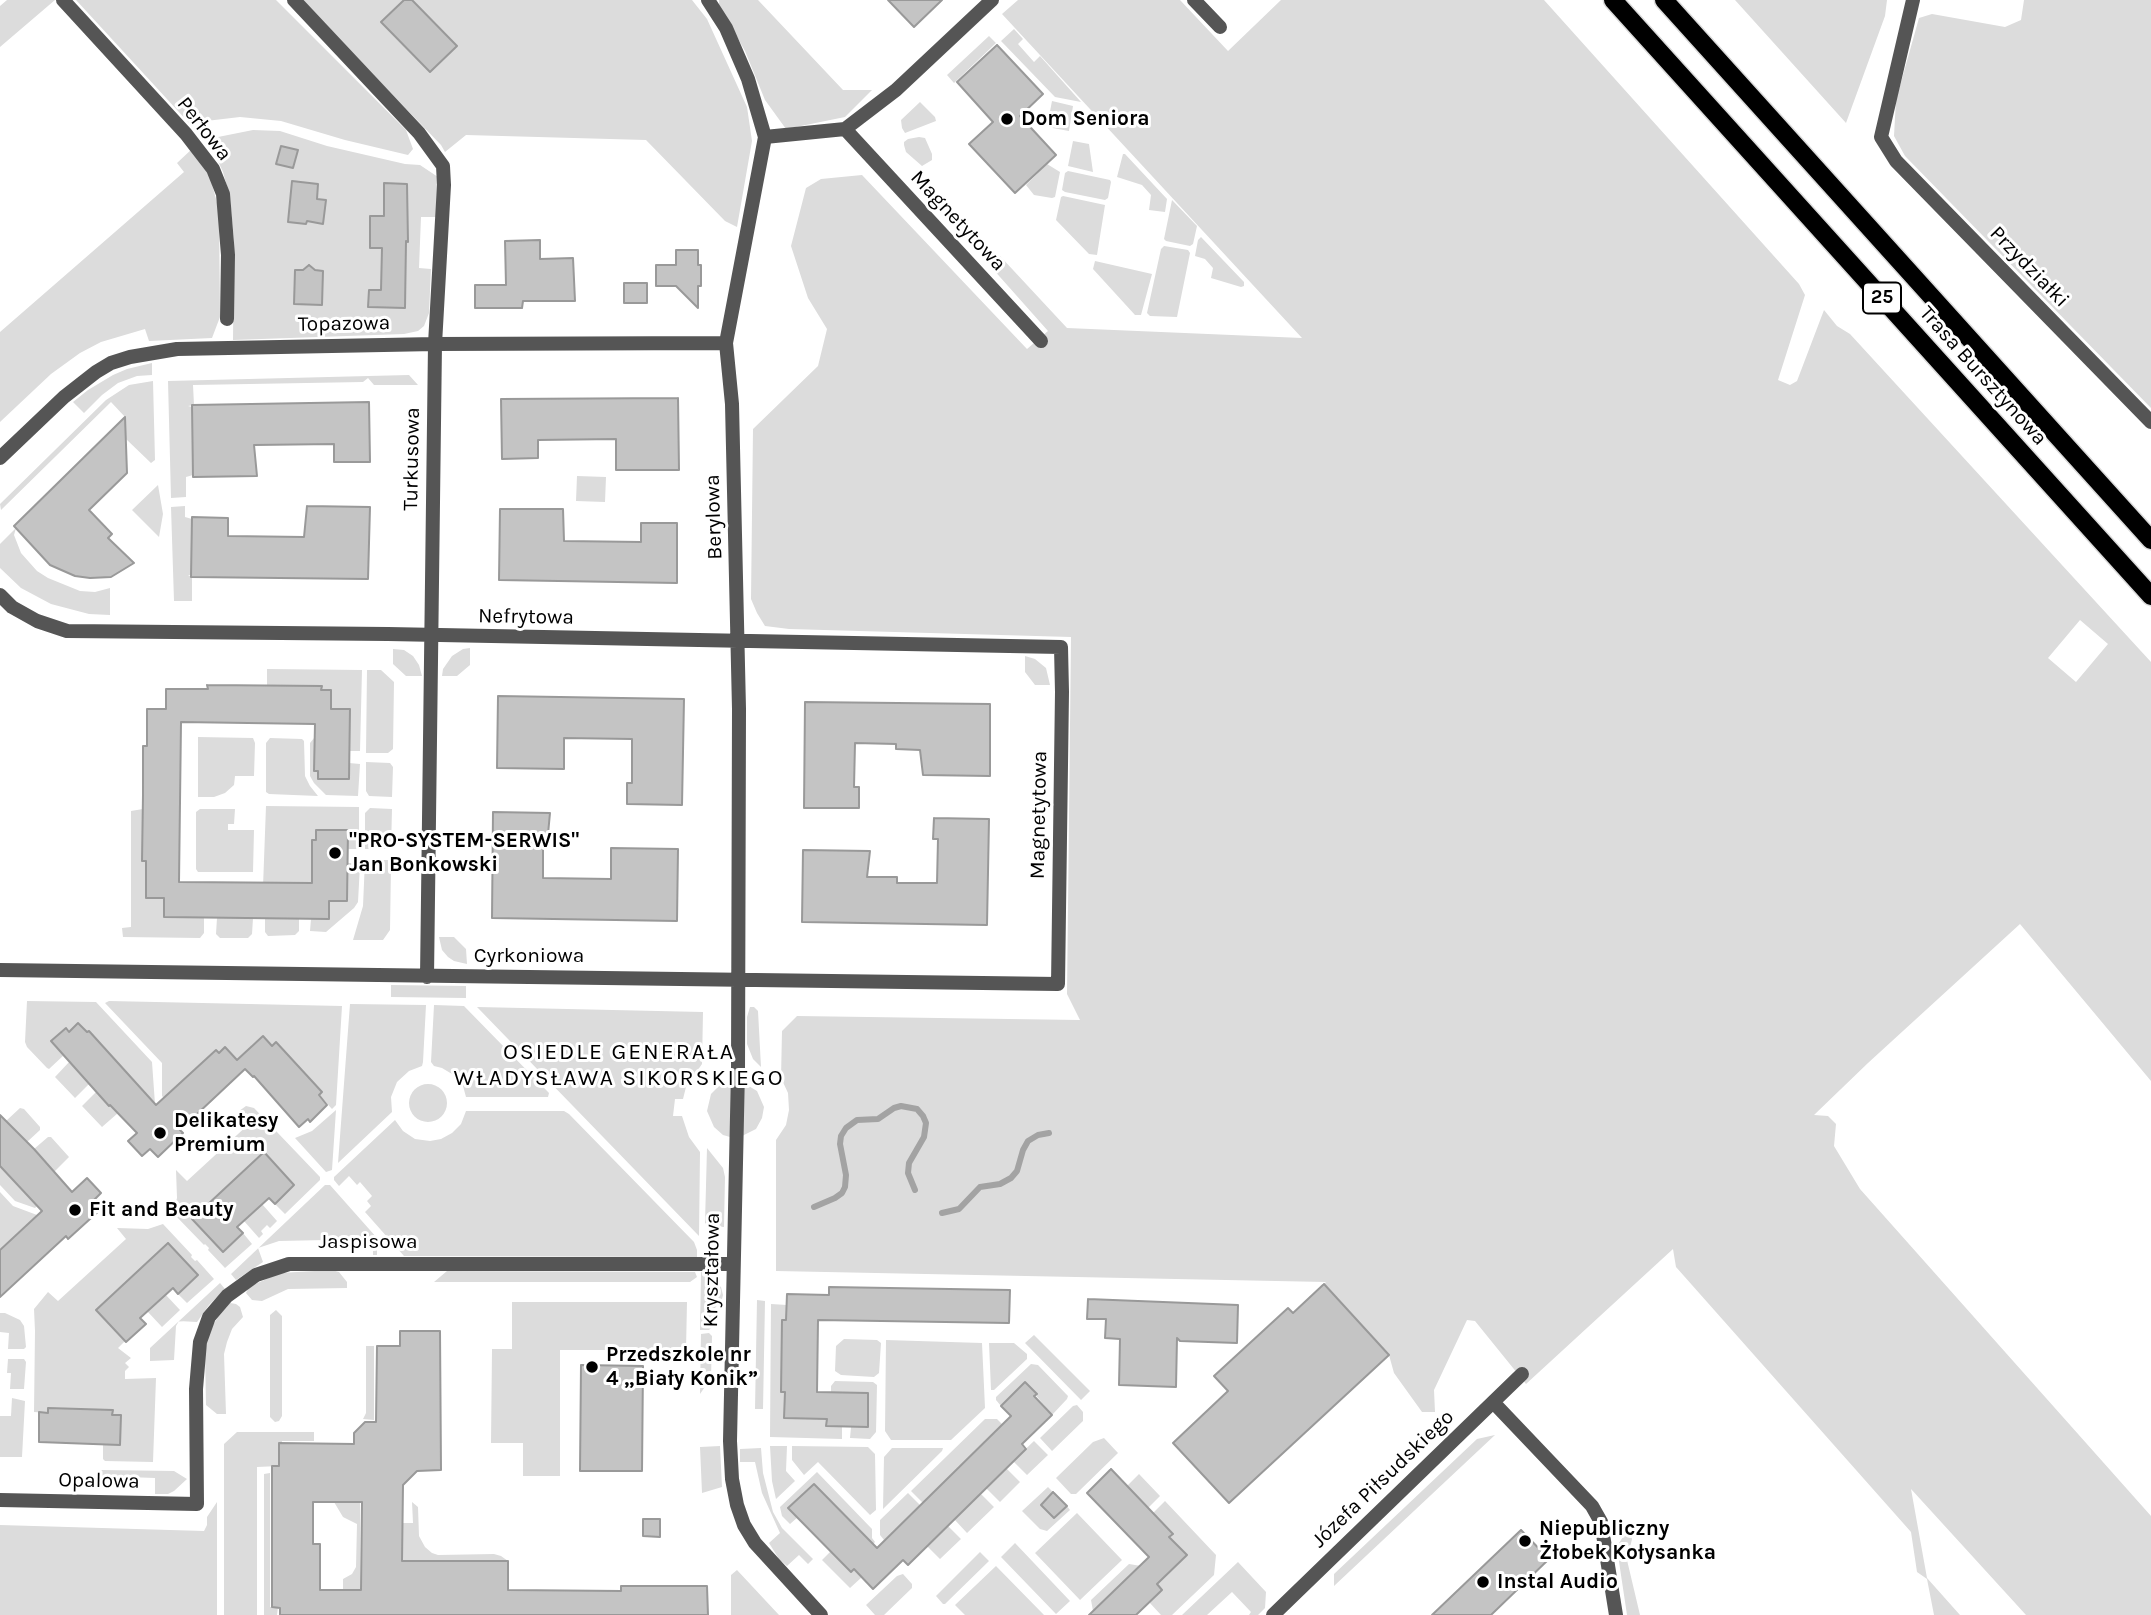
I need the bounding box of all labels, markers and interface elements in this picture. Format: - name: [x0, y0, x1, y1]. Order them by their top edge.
- street label: Perłowa: [171, 92, 237, 166]
- place label: Dom Seniora: [1021, 106, 1149, 132]
- marker: Dom Seniora: [999, 111, 1015, 127]
- street label: Magnetytowa: [905, 165, 1011, 277]
- street label: Przydziałki: [1984, 221, 2074, 313]
- road number: 25: [1863, 282, 1901, 314]
- street label: Trasa Bursztynowa: [1914, 301, 2052, 451]
- street label: Topazowa: [298, 311, 390, 337]
- street label: Turkusowa: [399, 407, 425, 511]
- street label: Berylowa: [700, 474, 728, 560]
- street label: Nefrytowa: [478, 604, 574, 630]
- street label: Magnetytowa: [1025, 751, 1053, 879]
- place label: "PRO-SYSTEM-SERWIS" Jan Bonkowski: [349, 828, 579, 878]
- marker: "PRO-SYSTEM-SERWIS" Jan Bonkowski: [327, 845, 343, 861]
- street label: Cyrkoniowa: [474, 943, 584, 969]
- district label: OSIEDLE GENERAŁA WŁADYSŁAWA SIKORSKIEGO: [456, 1038, 782, 1092]
- place label: Delikatesy Premium: [174, 1108, 278, 1158]
- marker: Delikatesy Premium: [152, 1125, 168, 1141]
- place label: Fit and Beauty: [89, 1197, 234, 1223]
- marker: Fit and Beauty: [67, 1202, 83, 1218]
- street label: Kryształowa: [698, 1212, 726, 1328]
- street label: Jaspisowa: [319, 1229, 417, 1255]
- place label: Przedszkole nr 4 „Biały Konik”: [606, 1342, 758, 1392]
- marker: Przedszkole nr 4 „Biały Konik”: [584, 1359, 600, 1375]
- street label: Józefa Piłsudskiego: [1307, 1405, 1459, 1553]
- street label: Opalowa: [58, 1468, 140, 1494]
- place label: Niepubliczny Żłobek Kołysanka: [1539, 1516, 1716, 1566]
- marker: Niepubliczny Żłobek Kołysanka: [1517, 1533, 1533, 1549]
- place label: Instal Audio: [1497, 1569, 1618, 1595]
- marker: Instal Audio: [1475, 1574, 1491, 1590]

